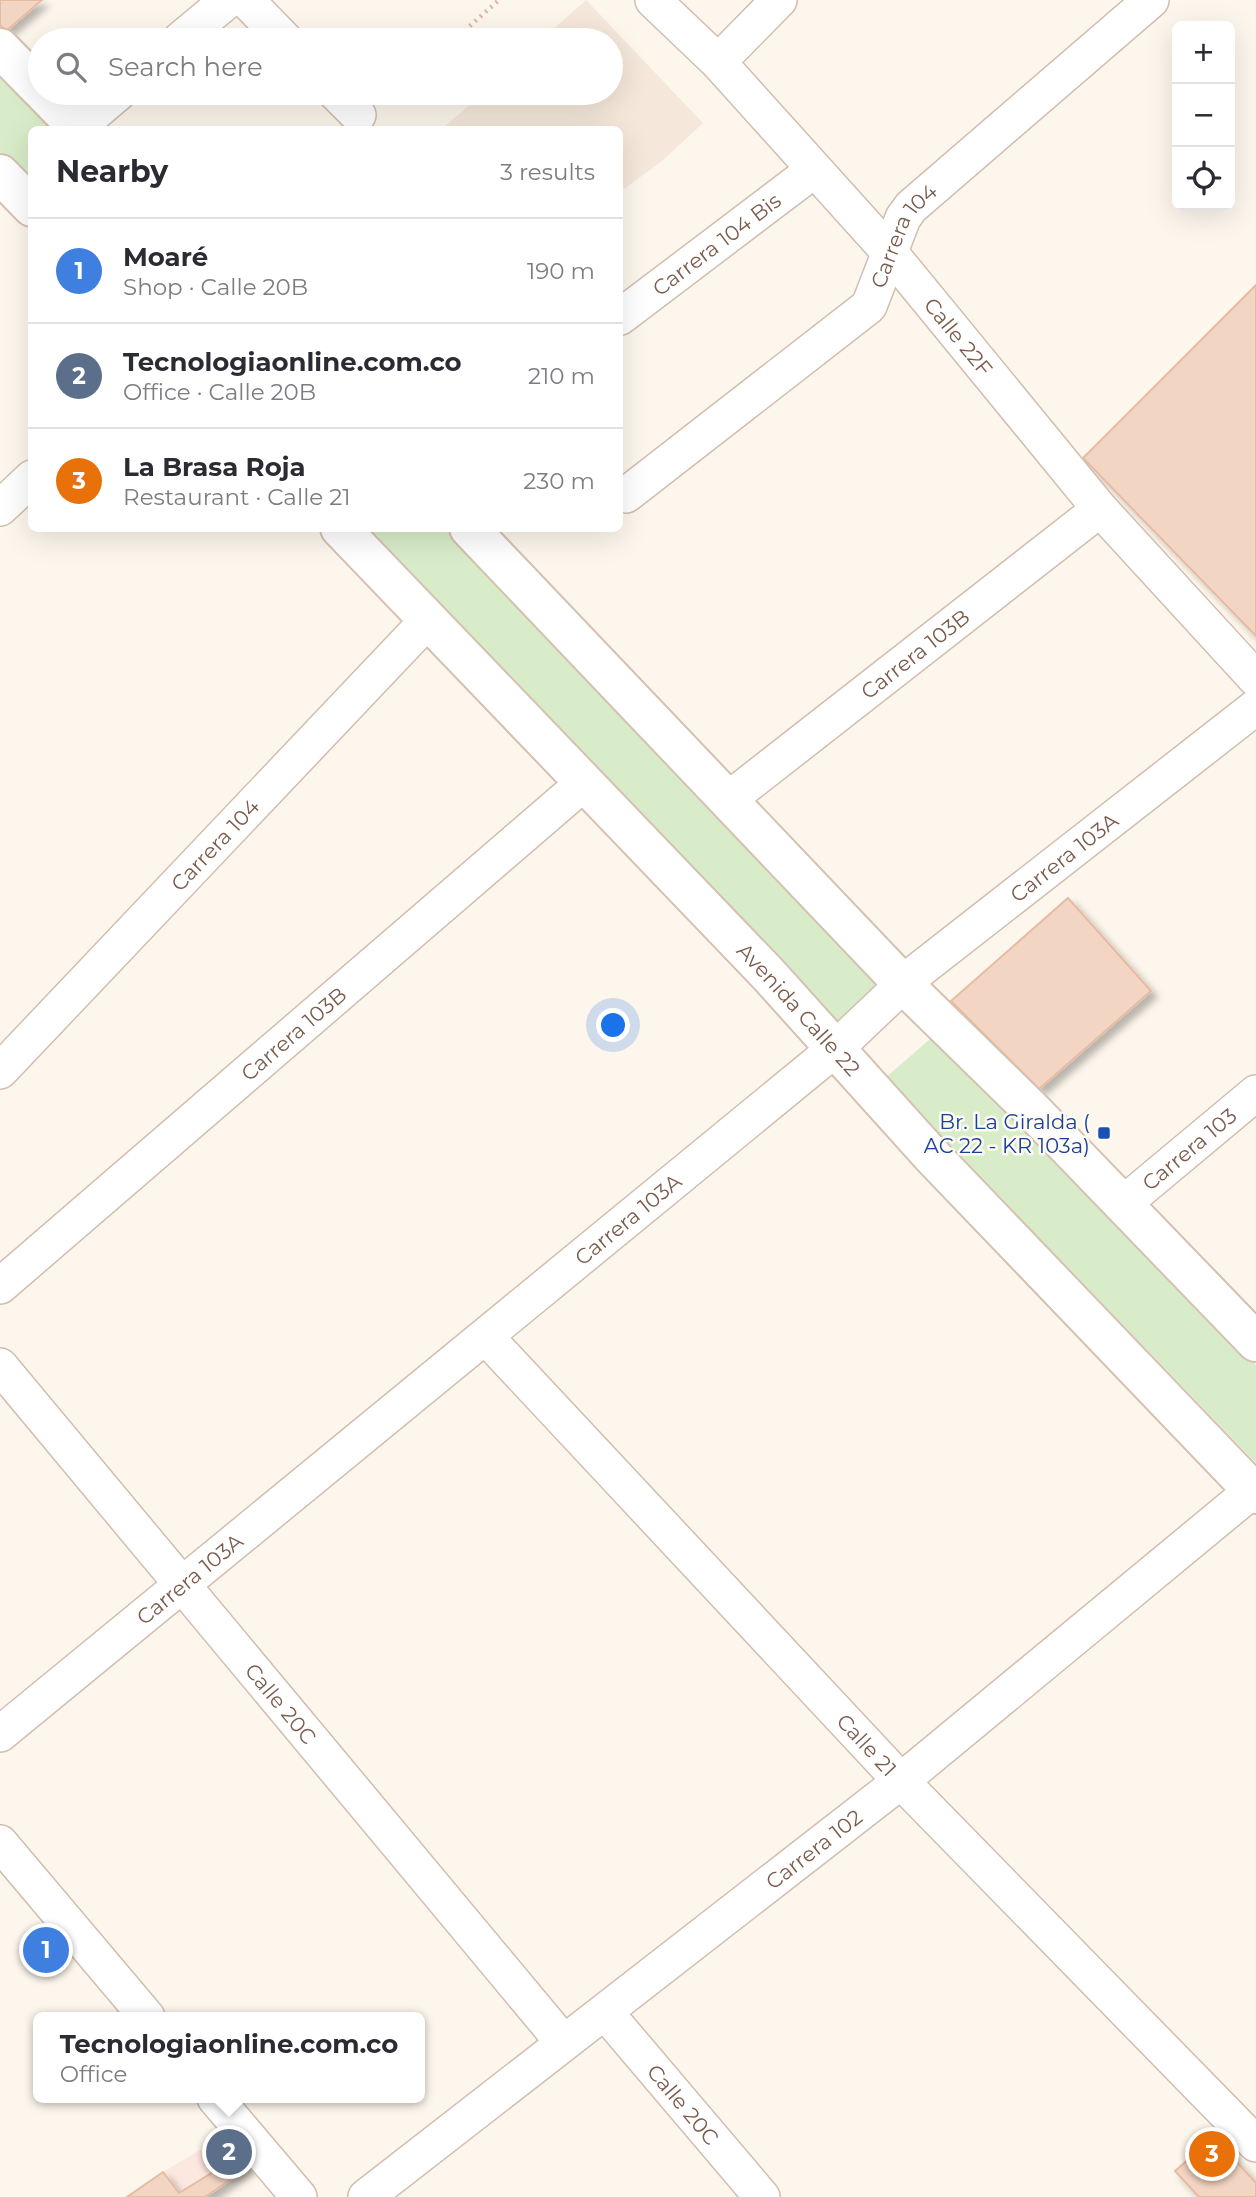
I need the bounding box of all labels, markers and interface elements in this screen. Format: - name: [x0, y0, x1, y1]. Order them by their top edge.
- map controls: [1172, 21, 1235, 210]
- button: +: [1172, 21, 1235, 84]
- search box: [28, 28, 623, 105]
- icon: search: [52, 48, 90, 86]
- text: Search here: [108, 51, 263, 83]
- button: −: [1172, 84, 1235, 147]
- button: locate: [1172, 147, 1235, 210]
- text: Nearby: [56, 153, 168, 190]
- text: 3 results: [500, 158, 595, 186]
- street label: Carrera 104: [865, 178, 942, 291]
- street label: Carrera 104 Bis: [647, 187, 786, 301]
- text: Moaré: [123, 241, 208, 273]
- text: 1: [74, 257, 84, 285]
- text: 190 m: [527, 257, 595, 285]
- text: Shop · Calle 20B: [123, 273, 308, 301]
- street label: Calle 22F: [919, 292, 998, 381]
- text: Tecnologiaonline.com.co: [123, 346, 462, 378]
- text: 2: [72, 362, 86, 390]
- text: 210 m: [528, 362, 595, 390]
- text: Office · Calle 20B: [123, 378, 316, 406]
- text: La Brasa Roja: [123, 451, 306, 483]
- text: 3: [72, 467, 86, 495]
- text: 230 m: [523, 467, 595, 495]
- text: Restaurant · Calle 21: [123, 483, 351, 511]
- street label: Carrera 103B: [856, 604, 974, 704]
- street label: Carrera 104: [165, 794, 264, 896]
- street label: Carrera 103A: [1005, 807, 1124, 907]
- street label: Avenida Calle 22: [732, 938, 866, 1081]
- street label: Carrera 103B: [236, 981, 351, 1086]
- your location: [596, 1008, 630, 1042]
- street label: Carrera 103: [1137, 1102, 1241, 1195]
- place label: Br. La Giralda ( AC 22 - KR 103a): [924, 1109, 1090, 1158]
- marker: Br. La Giralda ( AC 22 - KR 103a): [1096, 1125, 1112, 1141]
- street label: Carrera 103A: [570, 1168, 687, 1270]
- street label: Carrera 103A: [131, 1527, 248, 1629]
- street label: Calle 20C: [240, 1658, 322, 1749]
- street label: Calle 21: [832, 1708, 902, 1781]
- street label: Carrera 102: [760, 1804, 867, 1894]
- pin: 1: [23, 1924, 69, 1976]
- popup: [33, 2012, 425, 2103]
- text: Tecnologiaonline.com.co: [60, 2028, 398, 2060]
- street label: Calle 20C: [642, 2059, 724, 2150]
- text: Office: [60, 2060, 127, 2088]
- pin: 2: [206, 2126, 252, 2178]
- pin: 3: [1189, 2128, 1235, 2180]

